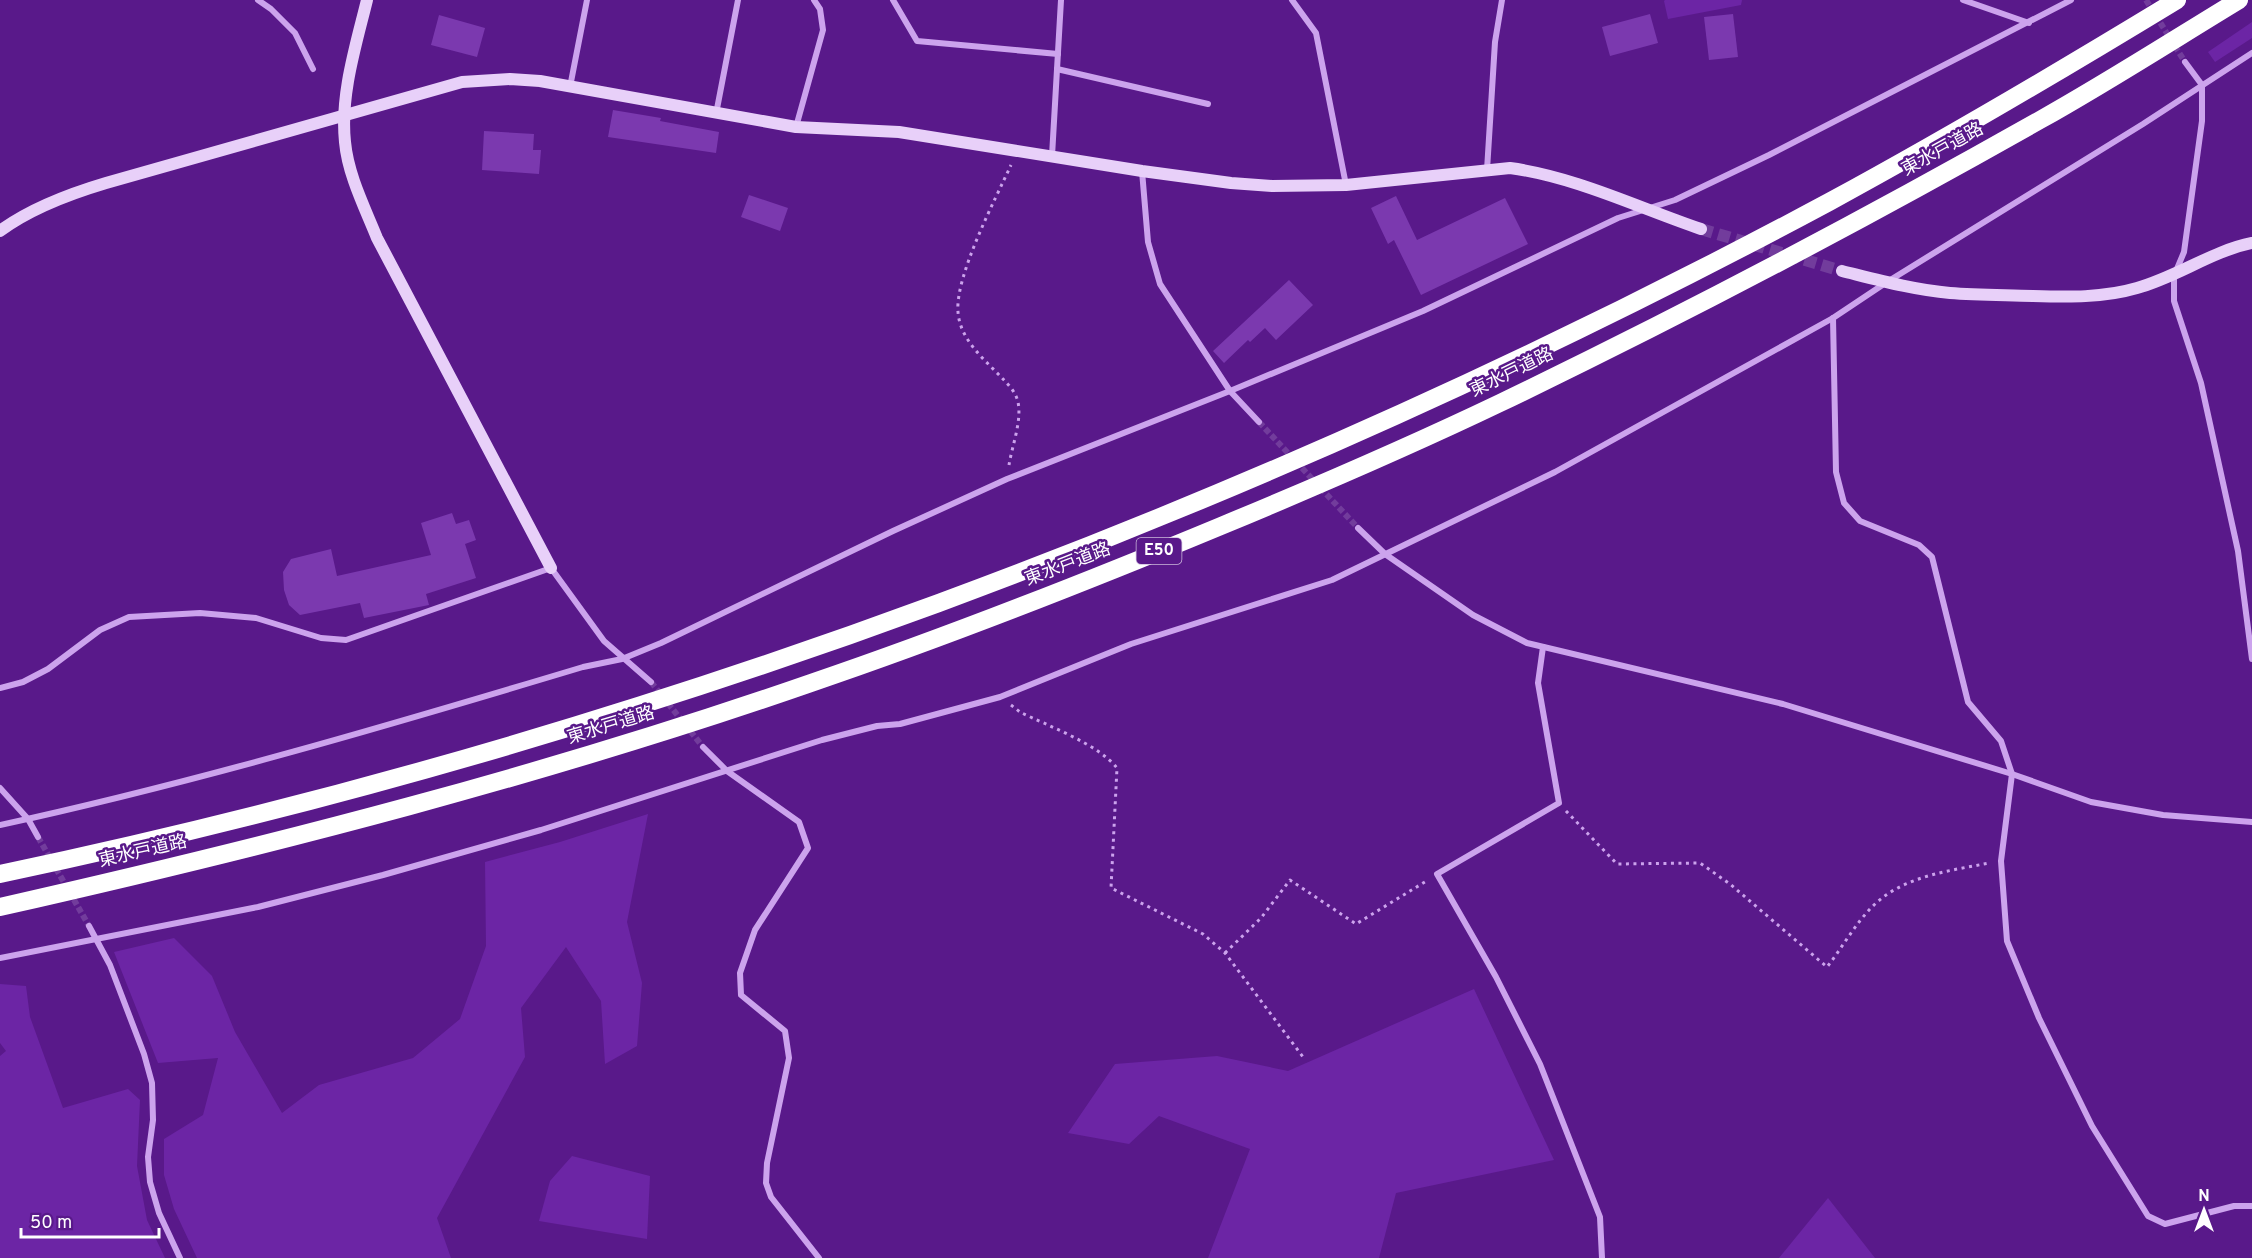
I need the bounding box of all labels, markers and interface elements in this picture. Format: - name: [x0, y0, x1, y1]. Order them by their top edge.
- street label: 東水戸道路: [1898, 118, 1988, 182]
- street label: 東水戸道路: [1467, 343, 1557, 403]
- street label: 東水戸道路: [1022, 538, 1114, 592]
- road number: E50: [1136, 538, 1182, 564]
- street label: 東水戸道路: [565, 702, 657, 750]
- street label: 東水戸道路: [97, 831, 189, 873]
- north arrow: [2174, 1180, 2234, 1240]
- text: N: [2198, 1187, 2210, 1207]
- scale bar: [21, 1201, 159, 1239]
- text: 50 m: [30, 1212, 72, 1235]

